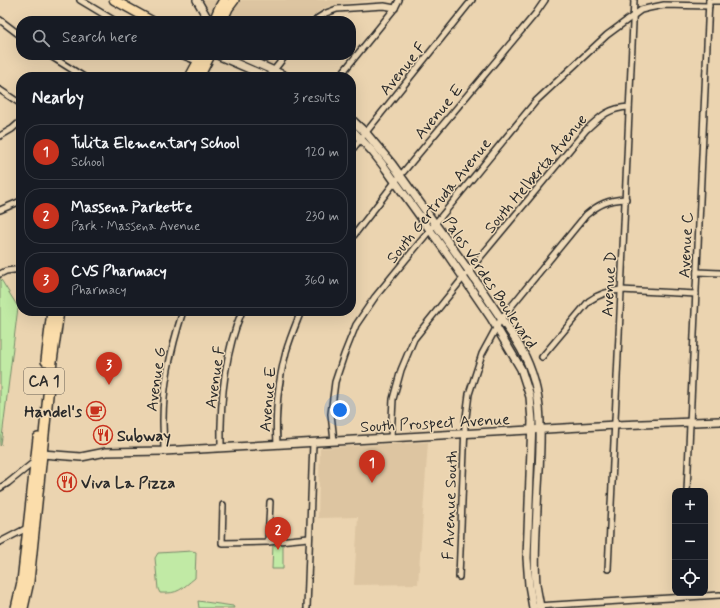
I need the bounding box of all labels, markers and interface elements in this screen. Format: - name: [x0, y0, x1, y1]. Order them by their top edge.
- search box: [16, 16, 356, 60]
- icon: search: [30, 27, 52, 49]
- text: Search here: [62, 28, 138, 48]
- street label: Avenue F: [375, 38, 431, 100]
- street label: Avenue E: [410, 80, 468, 144]
- text: Nearby: [32, 87, 84, 109]
- text: 3 results: [293, 90, 340, 107]
- street label: South Helberta Avenue: [480, 110, 592, 238]
- text: Tulita Elementary School: [71, 134, 240, 154]
- street label: South Gertruda Avenue: [382, 134, 496, 268]
- text: 1: [43, 144, 49, 161]
- text: 120 m: [305, 144, 339, 161]
- text: School: [71, 154, 105, 171]
- text: Massena Parkette: [71, 198, 192, 218]
- text: 2: [43, 208, 49, 225]
- text: 230 m: [305, 208, 339, 225]
- street label: Avenue C: [674, 212, 699, 278]
- street label: Palos Verdes Boulevard: [438, 213, 542, 353]
- text: Park · Massena Avenue: [71, 218, 200, 235]
- street label: Avenue D: [597, 251, 622, 317]
- text: CVS Pharmacy: [71, 262, 167, 282]
- text: 3: [43, 272, 49, 289]
- text: 360 m: [304, 272, 339, 289]
- text: Pharmacy: [71, 282, 127, 299]
- street label: Avenue F: [201, 345, 230, 410]
- street label: Avenue G: [142, 346, 171, 413]
- pin: 3: [96, 352, 122, 385]
- street label: Avenue E: [255, 365, 282, 433]
- road number: CA 1: [24, 368, 64, 394]
- cafe icon: Handel's: [85, 400, 107, 422]
- your location: [330, 400, 350, 420]
- place label: Handel's: [24, 402, 83, 423]
- street label: South Prospect Avenue: [360, 409, 511, 438]
- restaurant icon: Subway: [92, 424, 114, 446]
- place label: Subway: [117, 426, 171, 447]
- pin: 1: [359, 450, 385, 483]
- street label: F Avenue South: [438, 450, 463, 560]
- restaurant icon: Viva La Pizza: [56, 471, 78, 493]
- place label: Viva La Pizza: [81, 473, 176, 494]
- map controls: [672, 488, 708, 596]
- button: +: [672, 488, 708, 524]
- pin: 2: [265, 517, 291, 550]
- button: −: [672, 524, 708, 560]
- button: locate: [672, 560, 708, 596]

